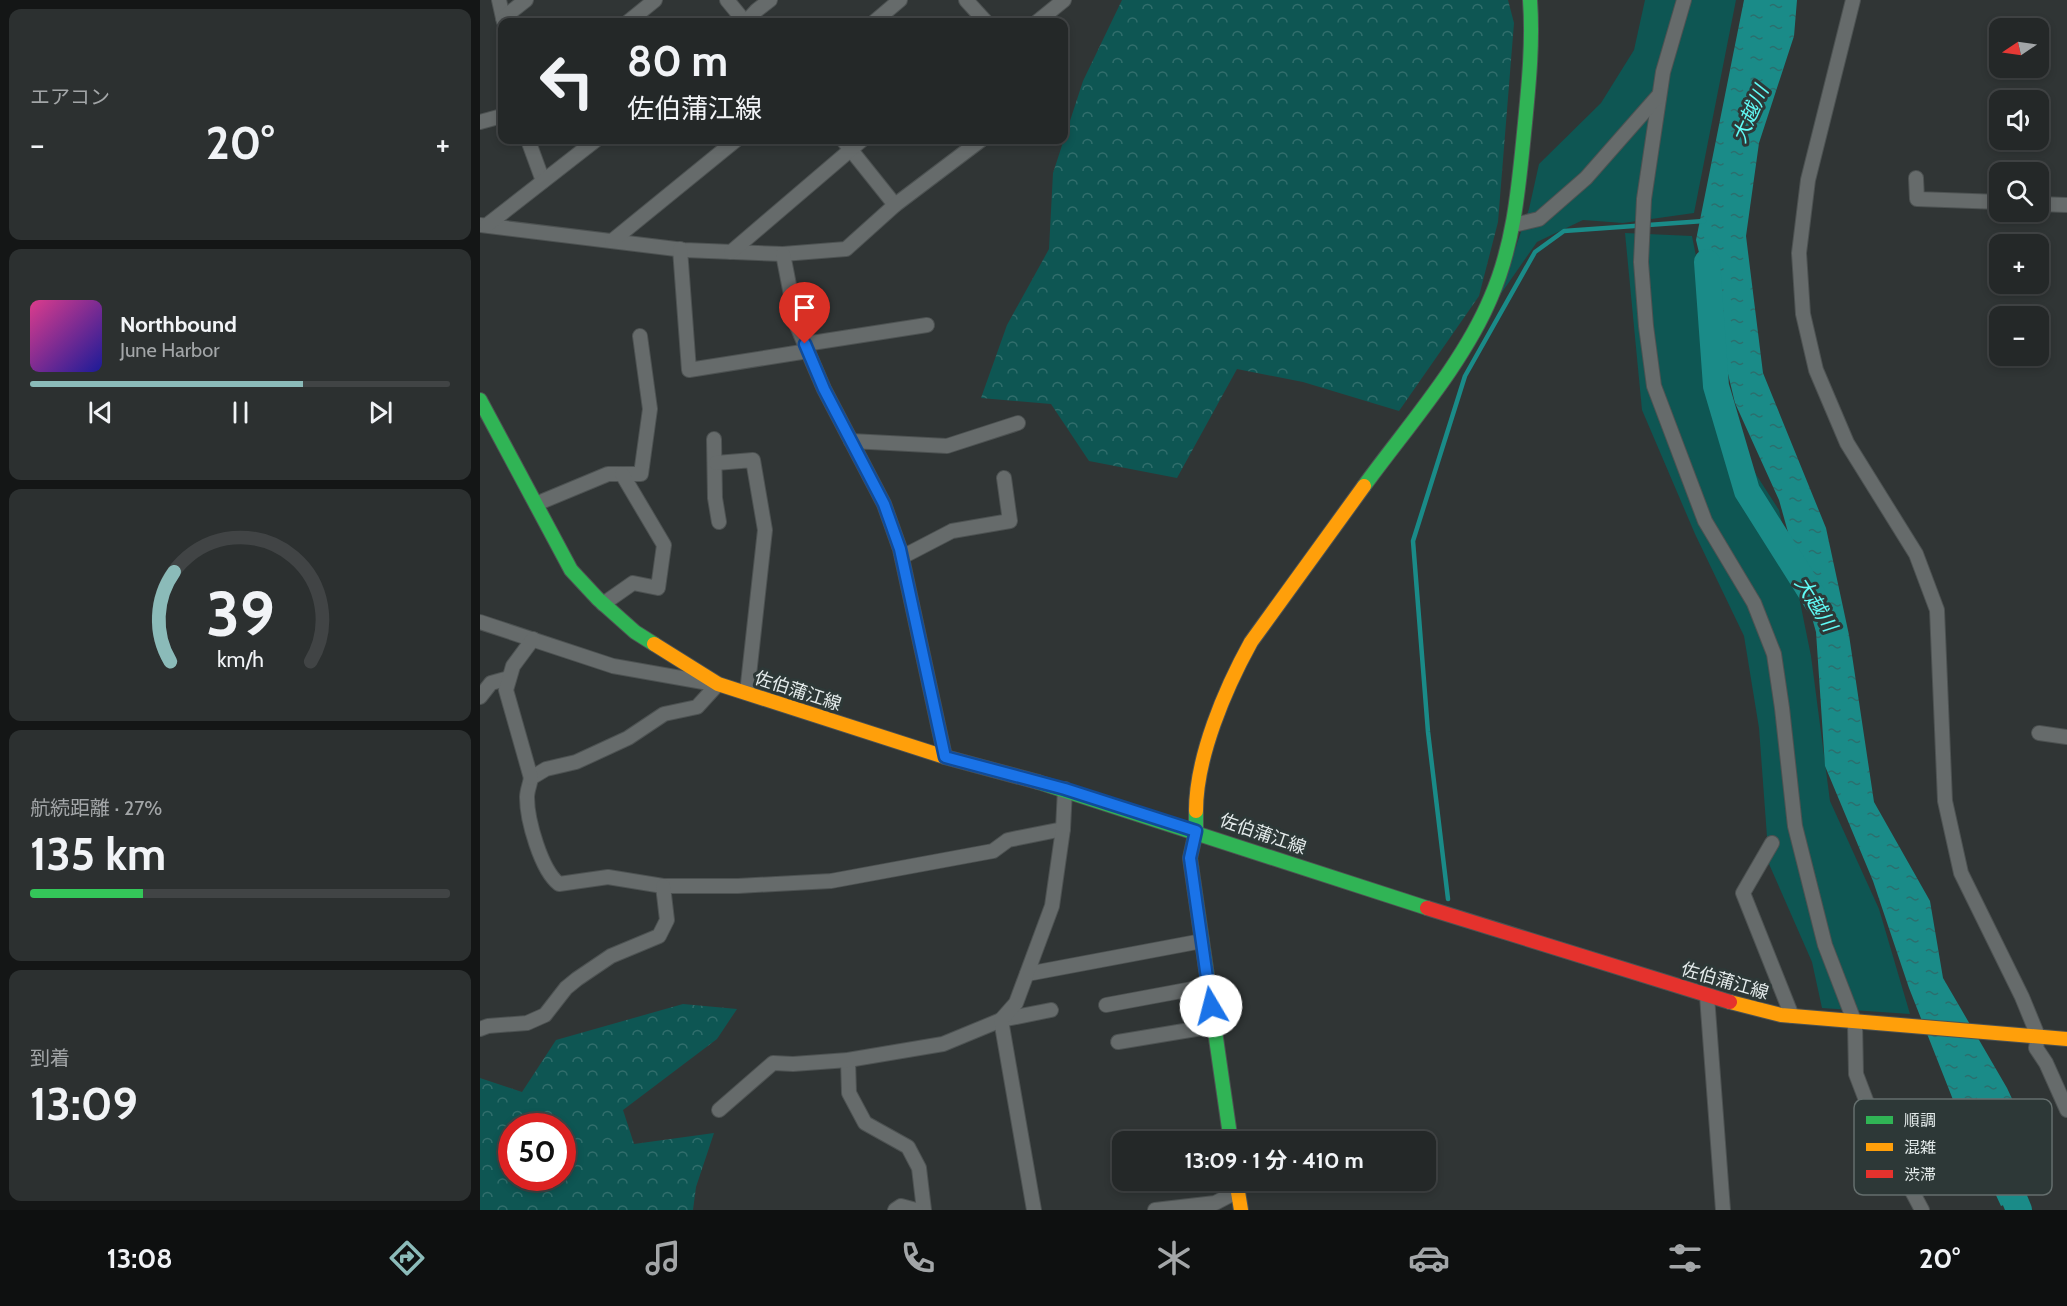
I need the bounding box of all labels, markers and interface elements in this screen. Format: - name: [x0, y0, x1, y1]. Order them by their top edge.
- north arrow: [1989, 18, 2049, 78]
- map controls: [1989, 18, 2049, 366]
- text: 80 m: [627, 35, 728, 87]
- icon: left: [528, 42, 606, 120]
- water label: 大越川: [1727, 80, 1774, 146]
- text: エアコン: [30, 85, 110, 109]
- button: sound: [1989, 90, 2049, 150]
- text: 佐伯蒲江線: [627, 92, 762, 125]
- text: 20°: [206, 116, 274, 170]
- text: −: [30, 124, 45, 164]
- text: +: [435, 124, 450, 164]
- button: search: [1989, 162, 2049, 222]
- button: +: [1989, 234, 2049, 294]
- pin: [779, 282, 830, 344]
- icon: arrive: [788, 291, 821, 324]
- button: −: [1989, 306, 2049, 366]
- text: Northbound: [120, 311, 237, 338]
- text: June Harbor: [120, 338, 220, 362]
- icon: previous: [84, 396, 117, 429]
- icon: pause: [224, 396, 257, 429]
- icon: next: [364, 396, 397, 429]
- water label: 大越川: [1790, 572, 1843, 637]
- text: 39: [206, 576, 274, 652]
- text: km/h: [217, 646, 263, 672]
- street label: 佐伯蒲江線: [752, 667, 844, 715]
- text: 航続距離 · 27%: [30, 796, 162, 820]
- street label: 佐伯蒲江線: [1217, 809, 1309, 859]
- text: 135 km: [30, 827, 166, 881]
- street label: 佐伯蒲江線: [1679, 958, 1771, 1004]
- position arrow: [1179, 974, 1243, 1038]
- text: 到着: [30, 1046, 70, 1070]
- text: 13:09: [30, 1077, 138, 1131]
- legend: [1854, 1099, 2052, 1195]
- text: 順調: [1904, 1111, 1936, 1130]
- speed limit sign: 50: [498, 1113, 576, 1191]
- text: 混雑: [1904, 1138, 1936, 1157]
- text: 13:09 · 1 分 · 410 m: [1184, 1147, 1364, 1174]
- text: 渋滞: [1904, 1165, 1936, 1184]
- icon: directions: [386, 1237, 428, 1279]
- icon: music: [642, 1237, 684, 1279]
- icon: phone: [897, 1237, 939, 1279]
- icon: climate: [1153, 1237, 1195, 1279]
- icon: car: [1408, 1237, 1450, 1279]
- icon: filters: [1664, 1237, 1706, 1279]
- text: 13:08: [107, 1242, 173, 1275]
- text: 20°: [1919, 1242, 1960, 1275]

